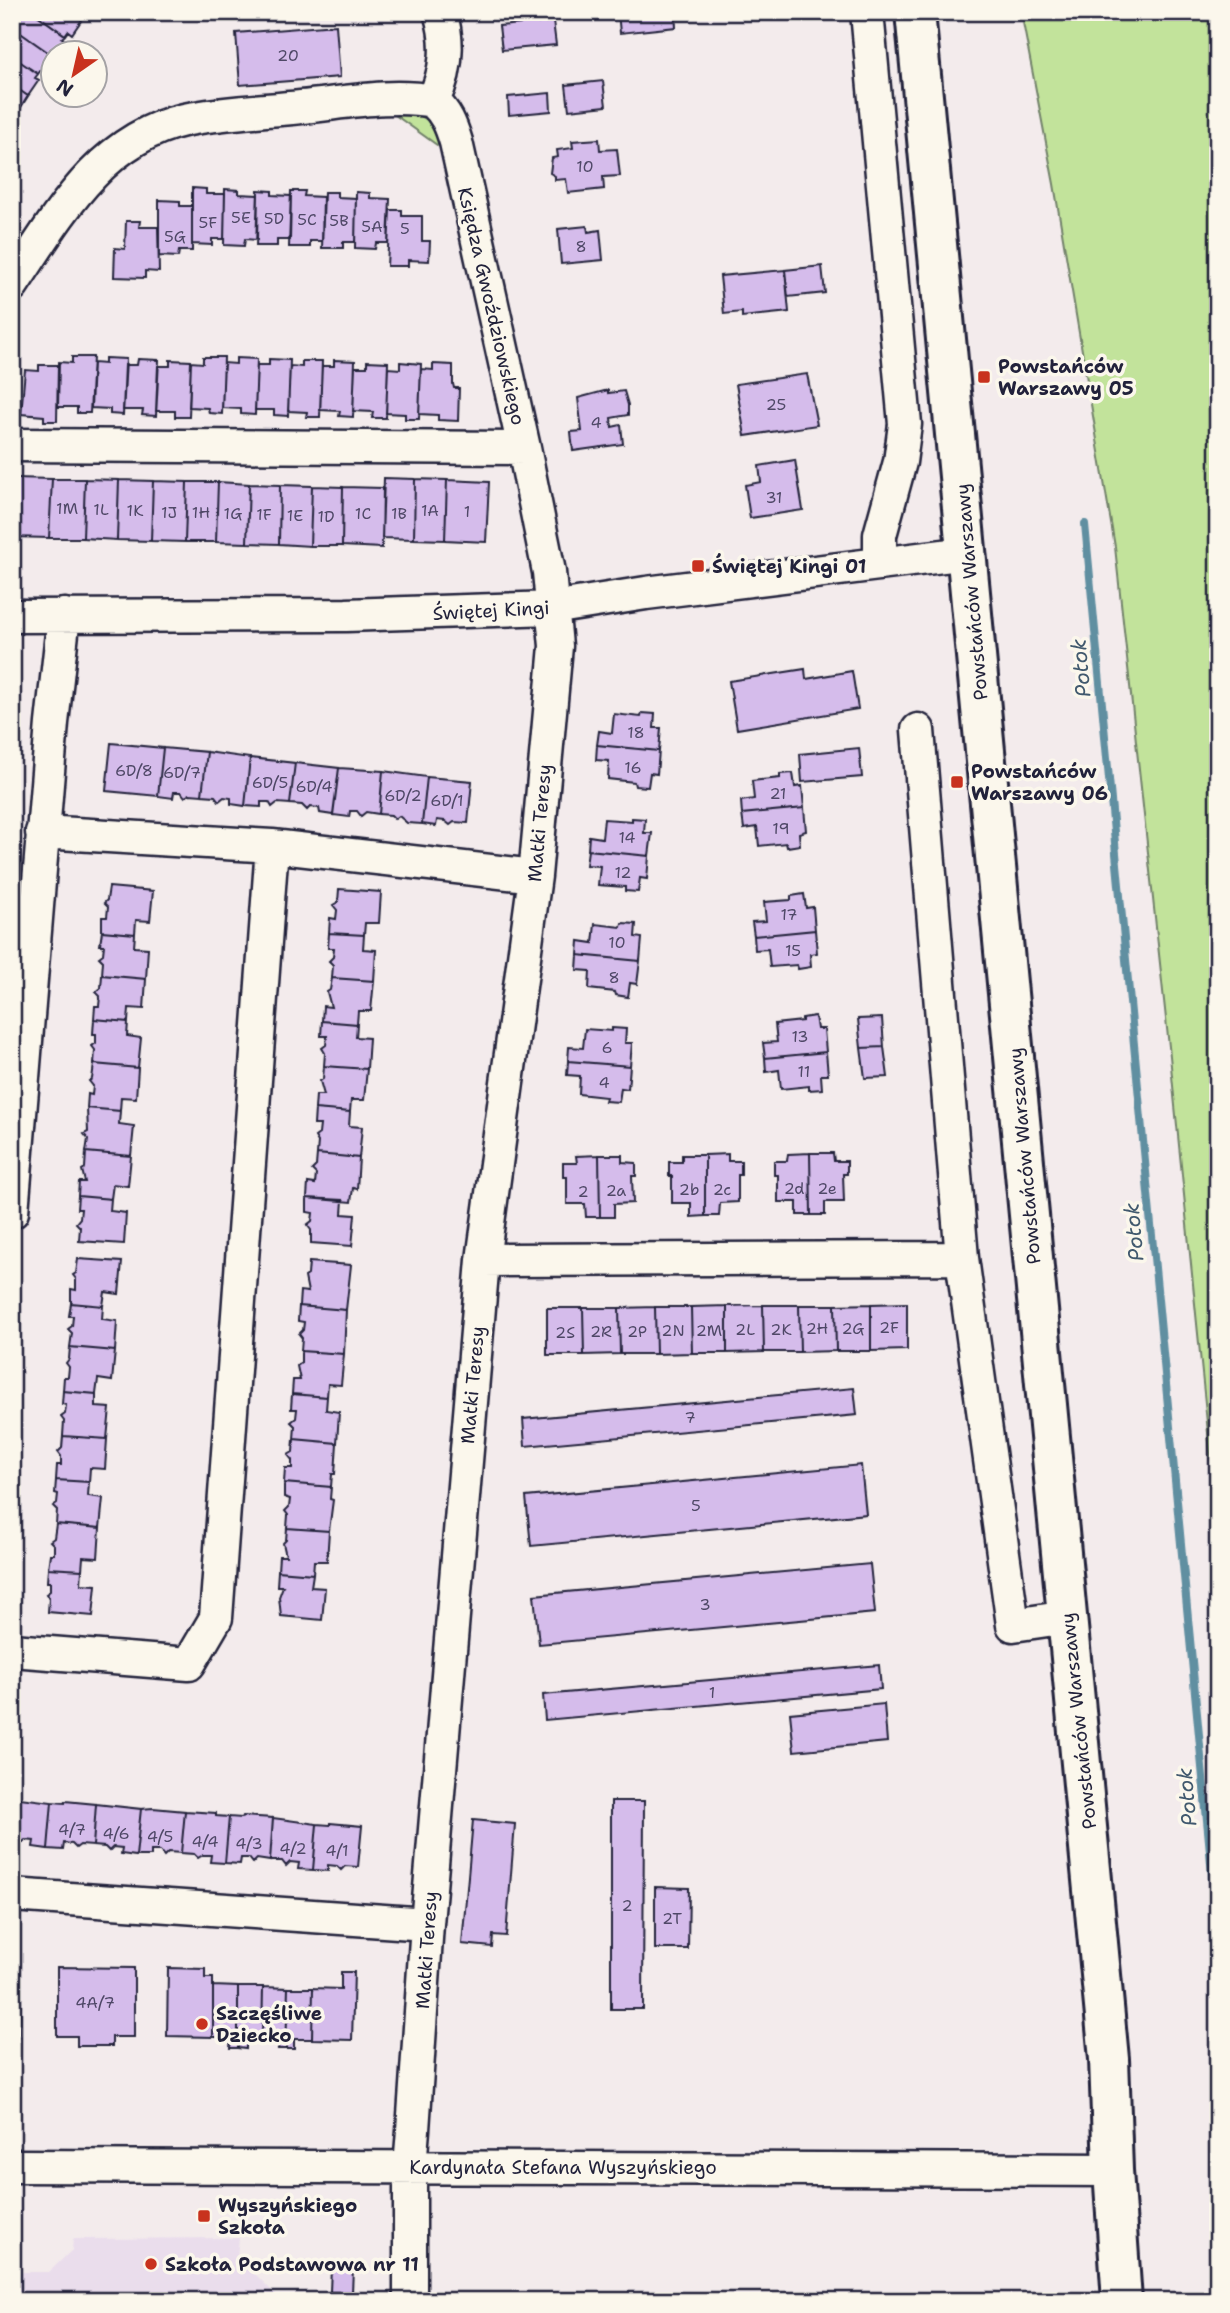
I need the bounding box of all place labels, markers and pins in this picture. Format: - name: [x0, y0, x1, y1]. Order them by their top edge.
- place label: Powstańców Warszawy 05: [998, 354, 1134, 401]
- marker: Powstańców Warszawy 05: [976, 369, 992, 385]
- place label: Świętej Kingi 01: [712, 553, 866, 579]
- marker: Świętej Kingi 01: [690, 558, 706, 574]
- place label: Powstańców Warszawy 06: [971, 759, 1108, 806]
- marker: Powstańców Warszawy 06: [949, 774, 965, 790]
- place label: Szczęśliwe Dziecko: [216, 2001, 322, 2048]
- marker: Szczęśliwe Dziecko: [194, 2016, 210, 2032]
- place label: Wyszyńskiego Szkoła: [218, 2193, 357, 2240]
- marker: Wyszyńskiego Szkoła: [196, 2208, 212, 2224]
- place label: Szkoła Podstawowa nr 11: [165, 2252, 419, 2277]
- marker: Szkoła Podstawowa nr 11: [143, 2256, 159, 2272]

